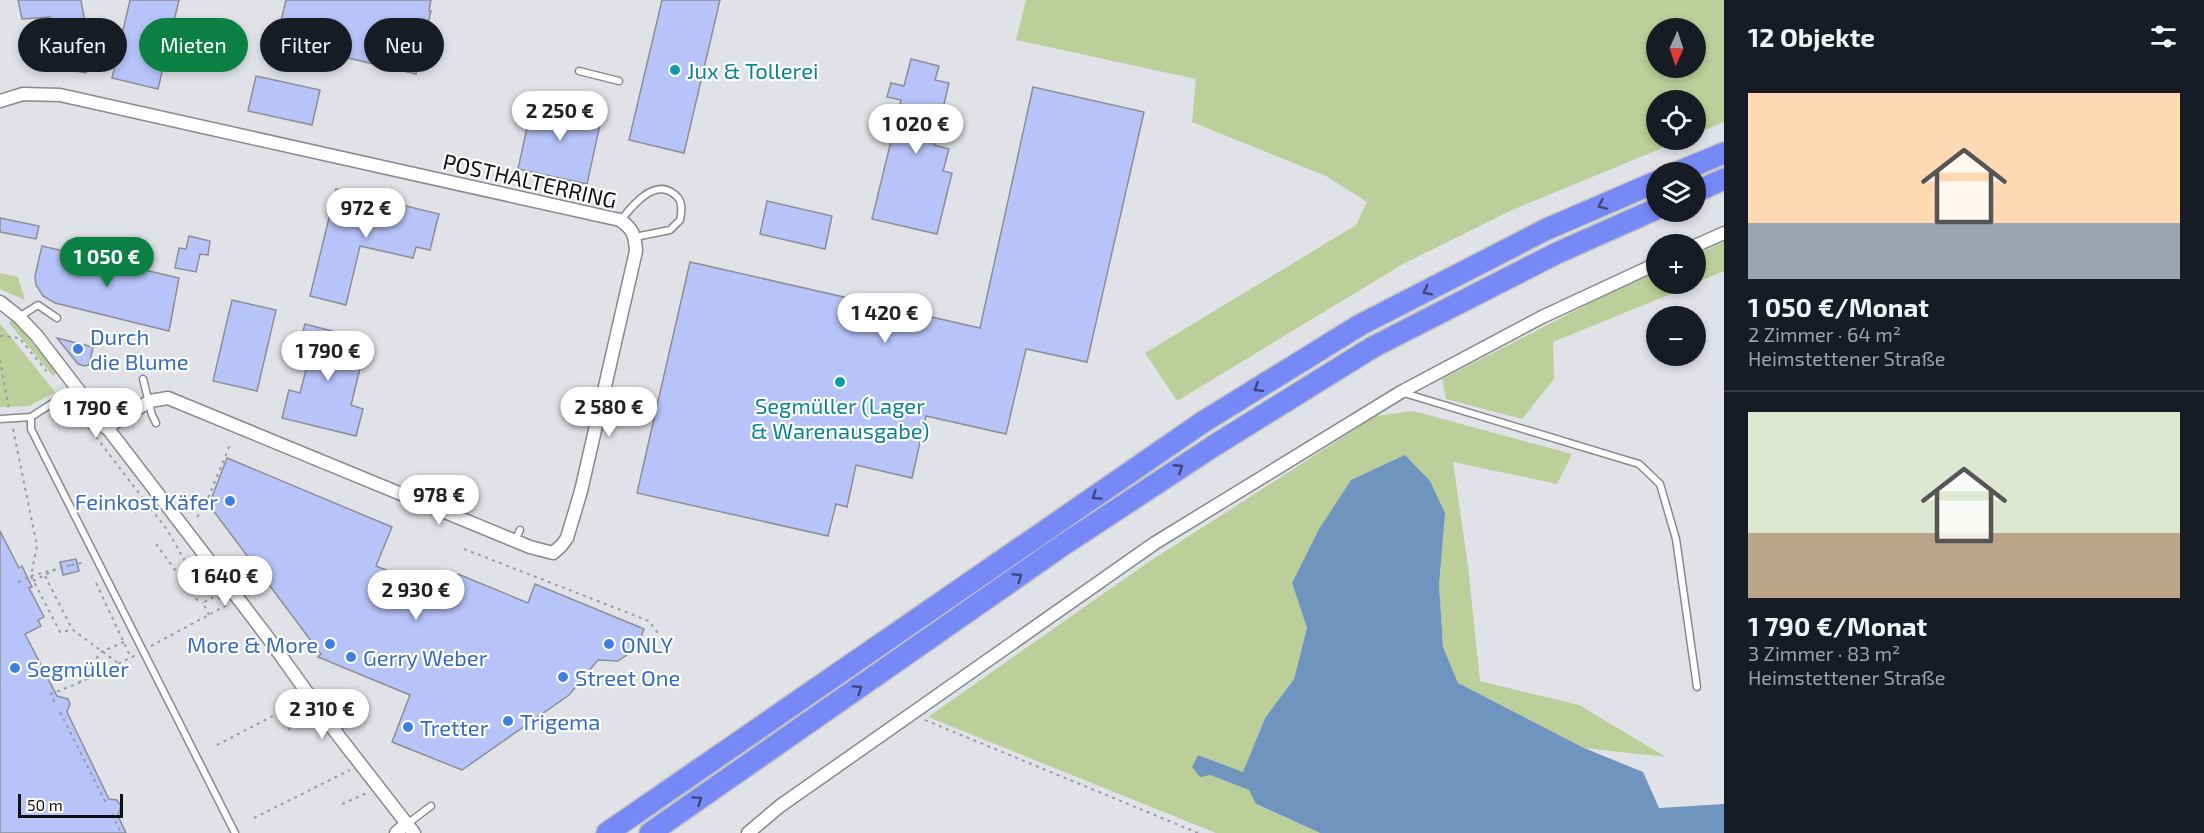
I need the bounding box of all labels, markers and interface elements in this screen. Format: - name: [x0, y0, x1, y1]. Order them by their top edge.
- chip: Kaufen: [18, 18, 127, 72]
- chip: Mieten: [139, 18, 248, 72]
- chip: Filter: [260, 18, 352, 72]
- chip: Neu: [364, 18, 444, 72]
- north arrow: [1646, 18, 1706, 78]
- map controls: [1646, 18, 1706, 366]
- icon: filters: [2147, 20, 2180, 53]
- text: 12 Objekte: [1748, 21, 1875, 52]
- place label: Jux & Tollerei: [687, 57, 818, 83]
- marker: Jux & Tollerei: [668, 63, 682, 77]
- button: locate: [1646, 90, 1706, 150]
- pin: 2 250 €: [505, 91, 615, 142]
- text: 2 250 €: [526, 98, 594, 122]
- pin: 1 020 €: [861, 104, 971, 155]
- text: 1 020 €: [883, 111, 949, 135]
- icon: home: [1910, 132, 2018, 240]
- street label: POSTHALTERRING: [441, 147, 619, 213]
- button: layers: [1646, 162, 1706, 222]
- pin: 972 €: [324, 188, 408, 239]
- text: 972 €: [340, 195, 392, 219]
- one-way arrow: [1598, 198, 1609, 210]
- button: +: [1646, 234, 1706, 294]
- pin: 1 050 €: [52, 237, 162, 288]
- text: 1 050 €: [74, 244, 140, 268]
- one-way arrow: [1422, 283, 1433, 295]
- text: 1 050 €/Monat: [1748, 291, 1929, 322]
- pin: 1 420 €: [830, 293, 940, 344]
- text: 1 420 €: [851, 300, 919, 324]
- button: −: [1646, 306, 1706, 366]
- text: 2 Zimmer · 64 m²: [1748, 322, 1901, 346]
- place label: Durch die Blume: [90, 323, 189, 374]
- pin: 1 790 €: [273, 331, 383, 382]
- text: 1 790 €: [295, 338, 361, 362]
- marker: Durch die Blume: [71, 342, 85, 356]
- text: Heimstettener Straße: [1748, 346, 1945, 370]
- marker: Segmüller (Lager & Warenausgabe): [833, 375, 847, 389]
- one-way arrow: [1254, 380, 1264, 392]
- pin: 2 580 €: [554, 387, 664, 438]
- pin: 1 790 €: [41, 388, 151, 439]
- place label: Segmüller (Lager & Warenausgabe): [751, 392, 929, 443]
- text: 2 580 €: [574, 394, 644, 418]
- text: 1 790 €: [63, 395, 129, 419]
- icon: home: [1910, 451, 2018, 559]
- one-way arrow: [1173, 464, 1184, 475]
- pin: 978 €: [397, 475, 481, 526]
- text: 978 €: [413, 482, 465, 506]
- place label: Feinkost Käfer: [75, 488, 218, 514]
- one-way arrow: [1091, 489, 1102, 500]
- marker: Feinkost Käfer: [223, 494, 237, 508]
- pin: 1 640 €: [170, 556, 280, 607]
- text: 1 640 €: [191, 563, 259, 587]
- pin: 2 930 €: [361, 570, 471, 621]
- one-way arrow: [1011, 573, 1022, 584]
- text: 2 930 €: [382, 577, 450, 601]
- text: 1 790 €/Monat: [1748, 610, 1927, 641]
- place label: More & More: [187, 631, 318, 657]
- place label: ONLY: [621, 631, 673, 657]
- marker: More & More: [323, 637, 337, 651]
- marker: ONLY: [602, 637, 616, 651]
- text: 3 Zimmer · 83 m²: [1748, 641, 1900, 665]
- place label: Gerry Weber: [363, 644, 488, 670]
- marker: Gerry Weber: [344, 650, 358, 664]
- place label: Segmüller: [27, 655, 129, 681]
- marker: Segmüller: [8, 661, 22, 675]
- place label: Street One: [575, 664, 680, 690]
- text: Heimstettener Straße: [1748, 665, 1945, 689]
- marker: Street One: [556, 670, 570, 684]
- one-way arrow: [851, 685, 862, 696]
- pin: 2 310 €: [267, 689, 377, 740]
- text: 2 310 €: [289, 696, 355, 720]
- place label: Trigema: [520, 708, 600, 734]
- place label: Tretter: [420, 714, 489, 740]
- marker: Trigema: [501, 714, 515, 728]
- marker: Tretter: [401, 720, 415, 734]
- scale bar: [18, 791, 123, 818]
- text: 50 m: [27, 795, 63, 814]
- one-way arrow: [691, 796, 702, 807]

